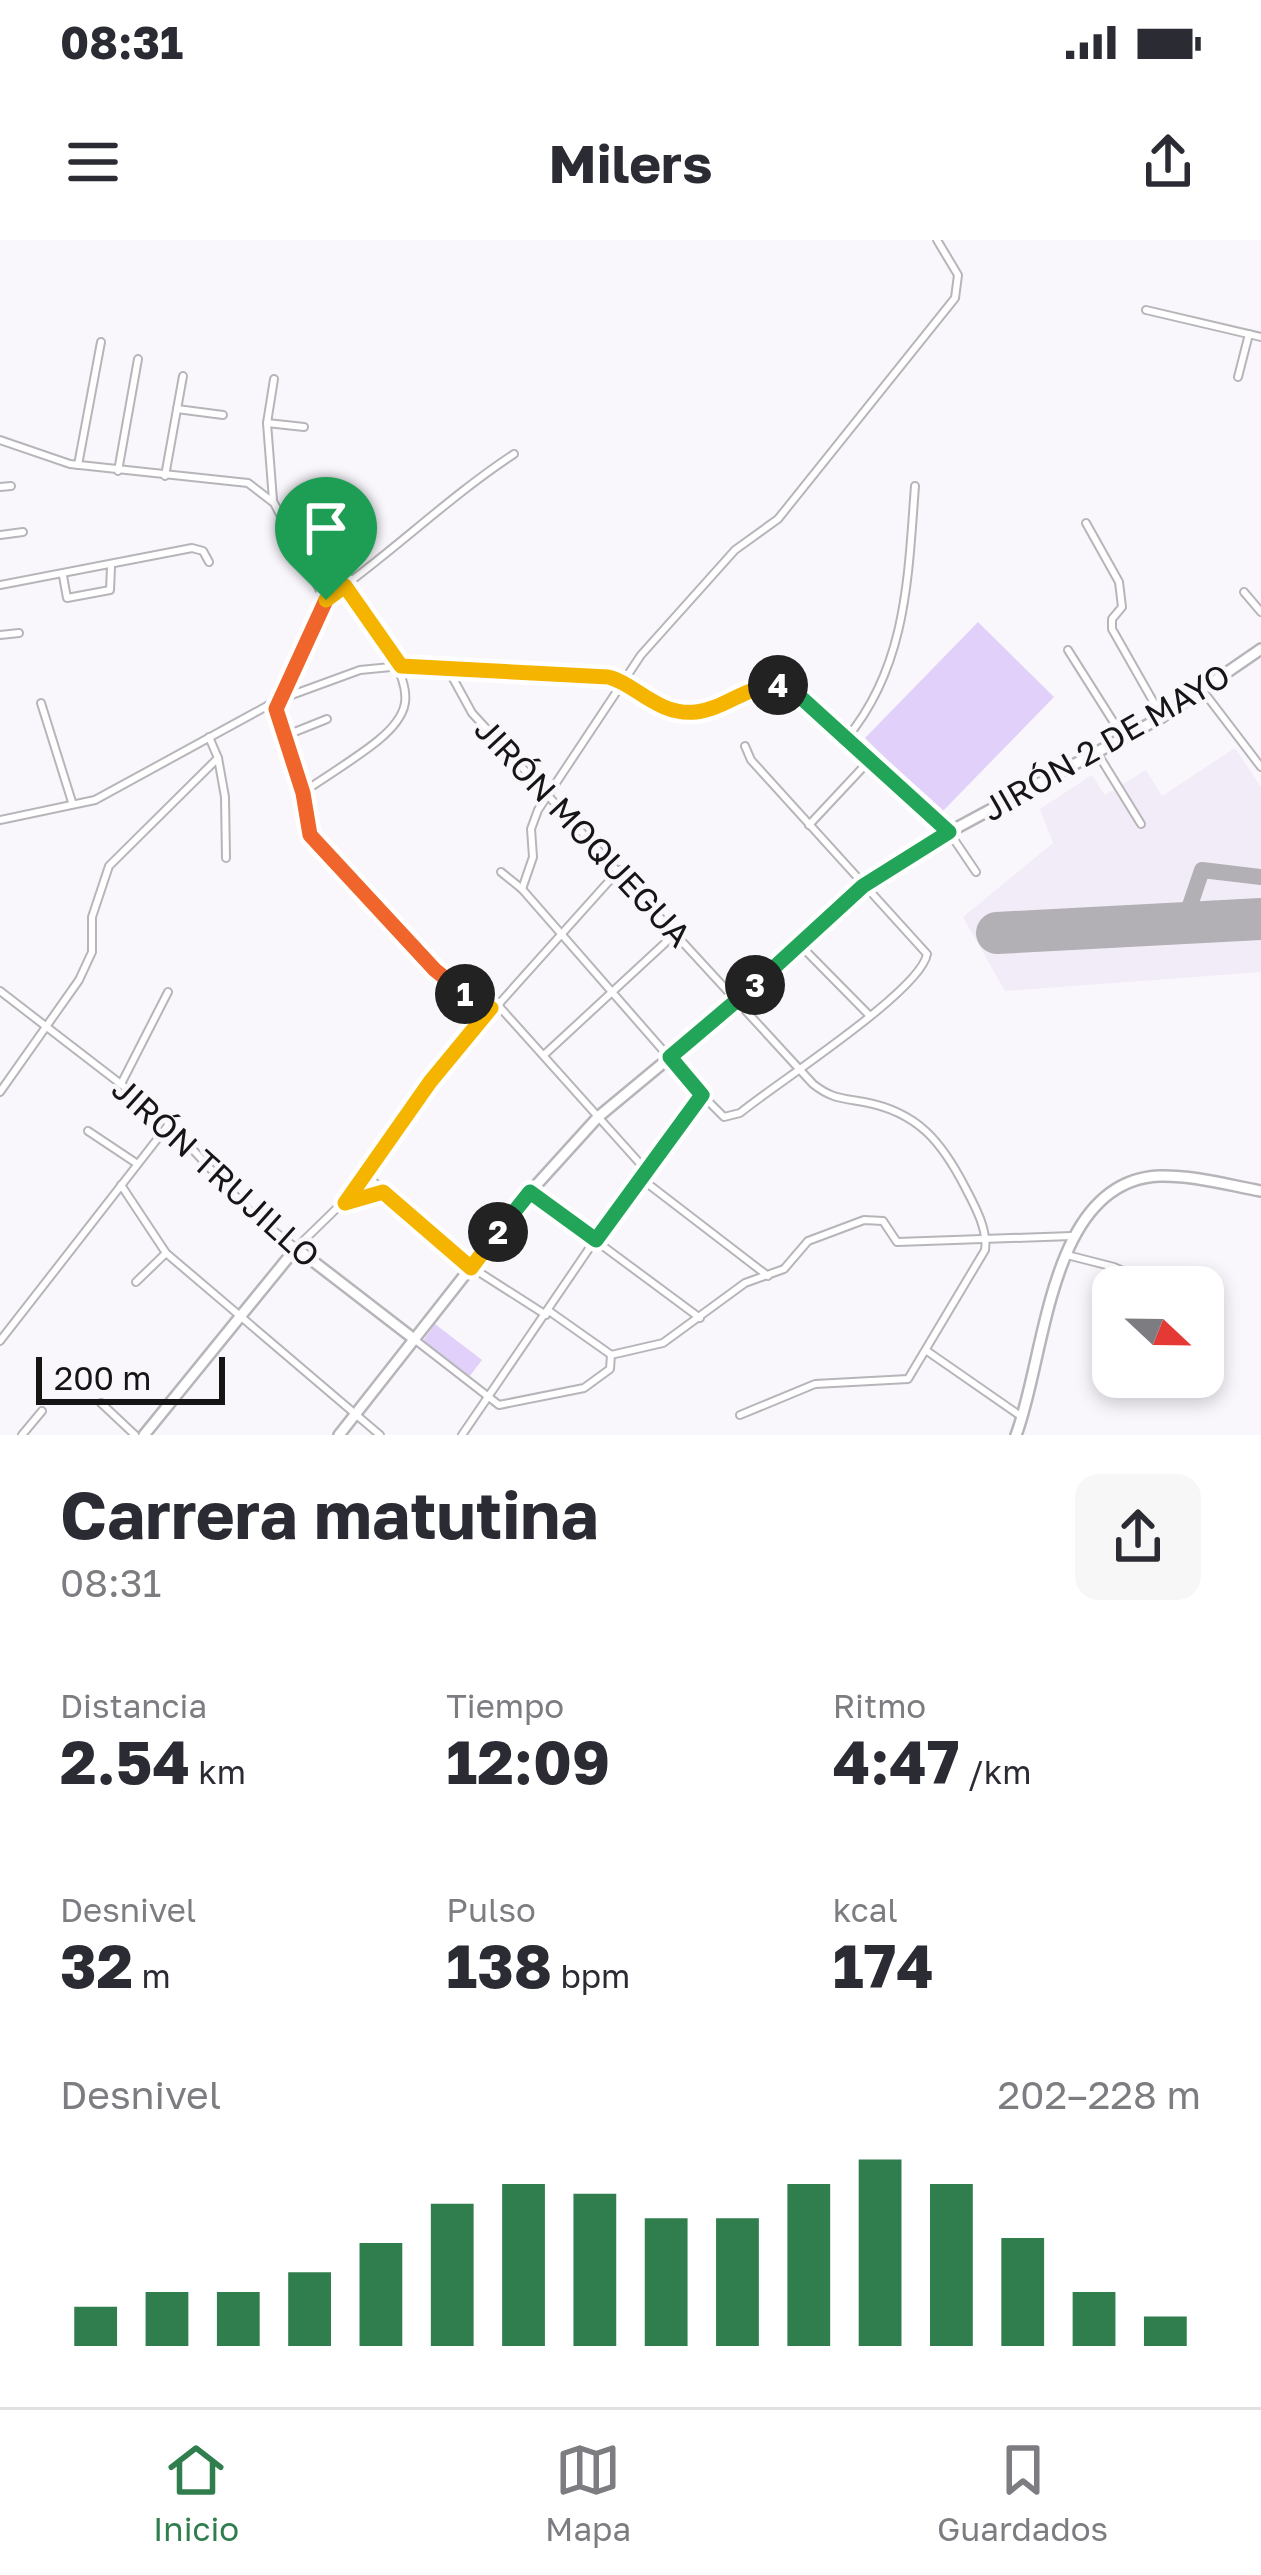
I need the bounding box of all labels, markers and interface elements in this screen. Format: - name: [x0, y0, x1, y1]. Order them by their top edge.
- text: 08:31: [60, 15, 183, 69]
- icon: menu: [60, 129, 126, 195]
- icon: share: [1135, 129, 1201, 195]
- text: Milers: [549, 130, 712, 195]
- pin: [275, 477, 377, 600]
- icon: arrive: [293, 495, 359, 561]
- pin: 4: [748, 655, 808, 715]
- street label: JIRÓN 2 DE MAYO: [975, 655, 1237, 828]
- text: 4: [768, 665, 788, 704]
- street label: JIRÓN MOQUEGUA: [467, 709, 699, 954]
- pin: 3: [725, 955, 785, 1015]
- pin: 1: [435, 964, 495, 1024]
- text: 3: [745, 965, 765, 1004]
- text: 1: [457, 974, 474, 1013]
- street label: JIRÓN TRUJILLO: [105, 1068, 328, 1275]
- pin: 2: [468, 1202, 528, 1262]
- text: 2: [488, 1212, 508, 1251]
- north arrow: [1092, 1266, 1224, 1398]
- map controls: [1092, 1266, 1224, 1398]
- scale bar: [36, 1351, 225, 1404]
- text: 200 m: [54, 1358, 152, 1397]
- text: Carrera matutina: [60, 1474, 599, 1554]
- button: share: [1075, 1474, 1201, 1600]
- text: 08:31: [60, 1559, 161, 1606]
- text: Distancia: [60, 1686, 207, 1725]
- text: Tiempo: [446, 1686, 564, 1725]
- text: Ritmo: [833, 1686, 926, 1725]
- text: 2.54: [60, 1725, 190, 1797]
- text: 12:09: [446, 1725, 610, 1797]
- text: 4:47: [833, 1725, 960, 1797]
- text: km: [190, 1752, 246, 1791]
- text: /km: [960, 1752, 1032, 1791]
- text: Desnivel: [60, 1890, 196, 1929]
- text: Pulso: [446, 1890, 536, 1929]
- text: kcal: [833, 1890, 898, 1929]
- text: 32: [60, 1929, 133, 2001]
- text: 138: [446, 1929, 552, 2001]
- text: 174: [833, 1929, 934, 2001]
- text: m: [133, 1956, 171, 1995]
- text: bpm: [552, 1956, 630, 1995]
- text: Desnivel: [60, 2071, 221, 2118]
- text: 202–228 m: [998, 2071, 1201, 2118]
- tab: Inicio: [153, 2437, 239, 2548]
- tab: Mapa: [545, 2437, 631, 2548]
- tab: Guardados: [937, 2437, 1108, 2548]

